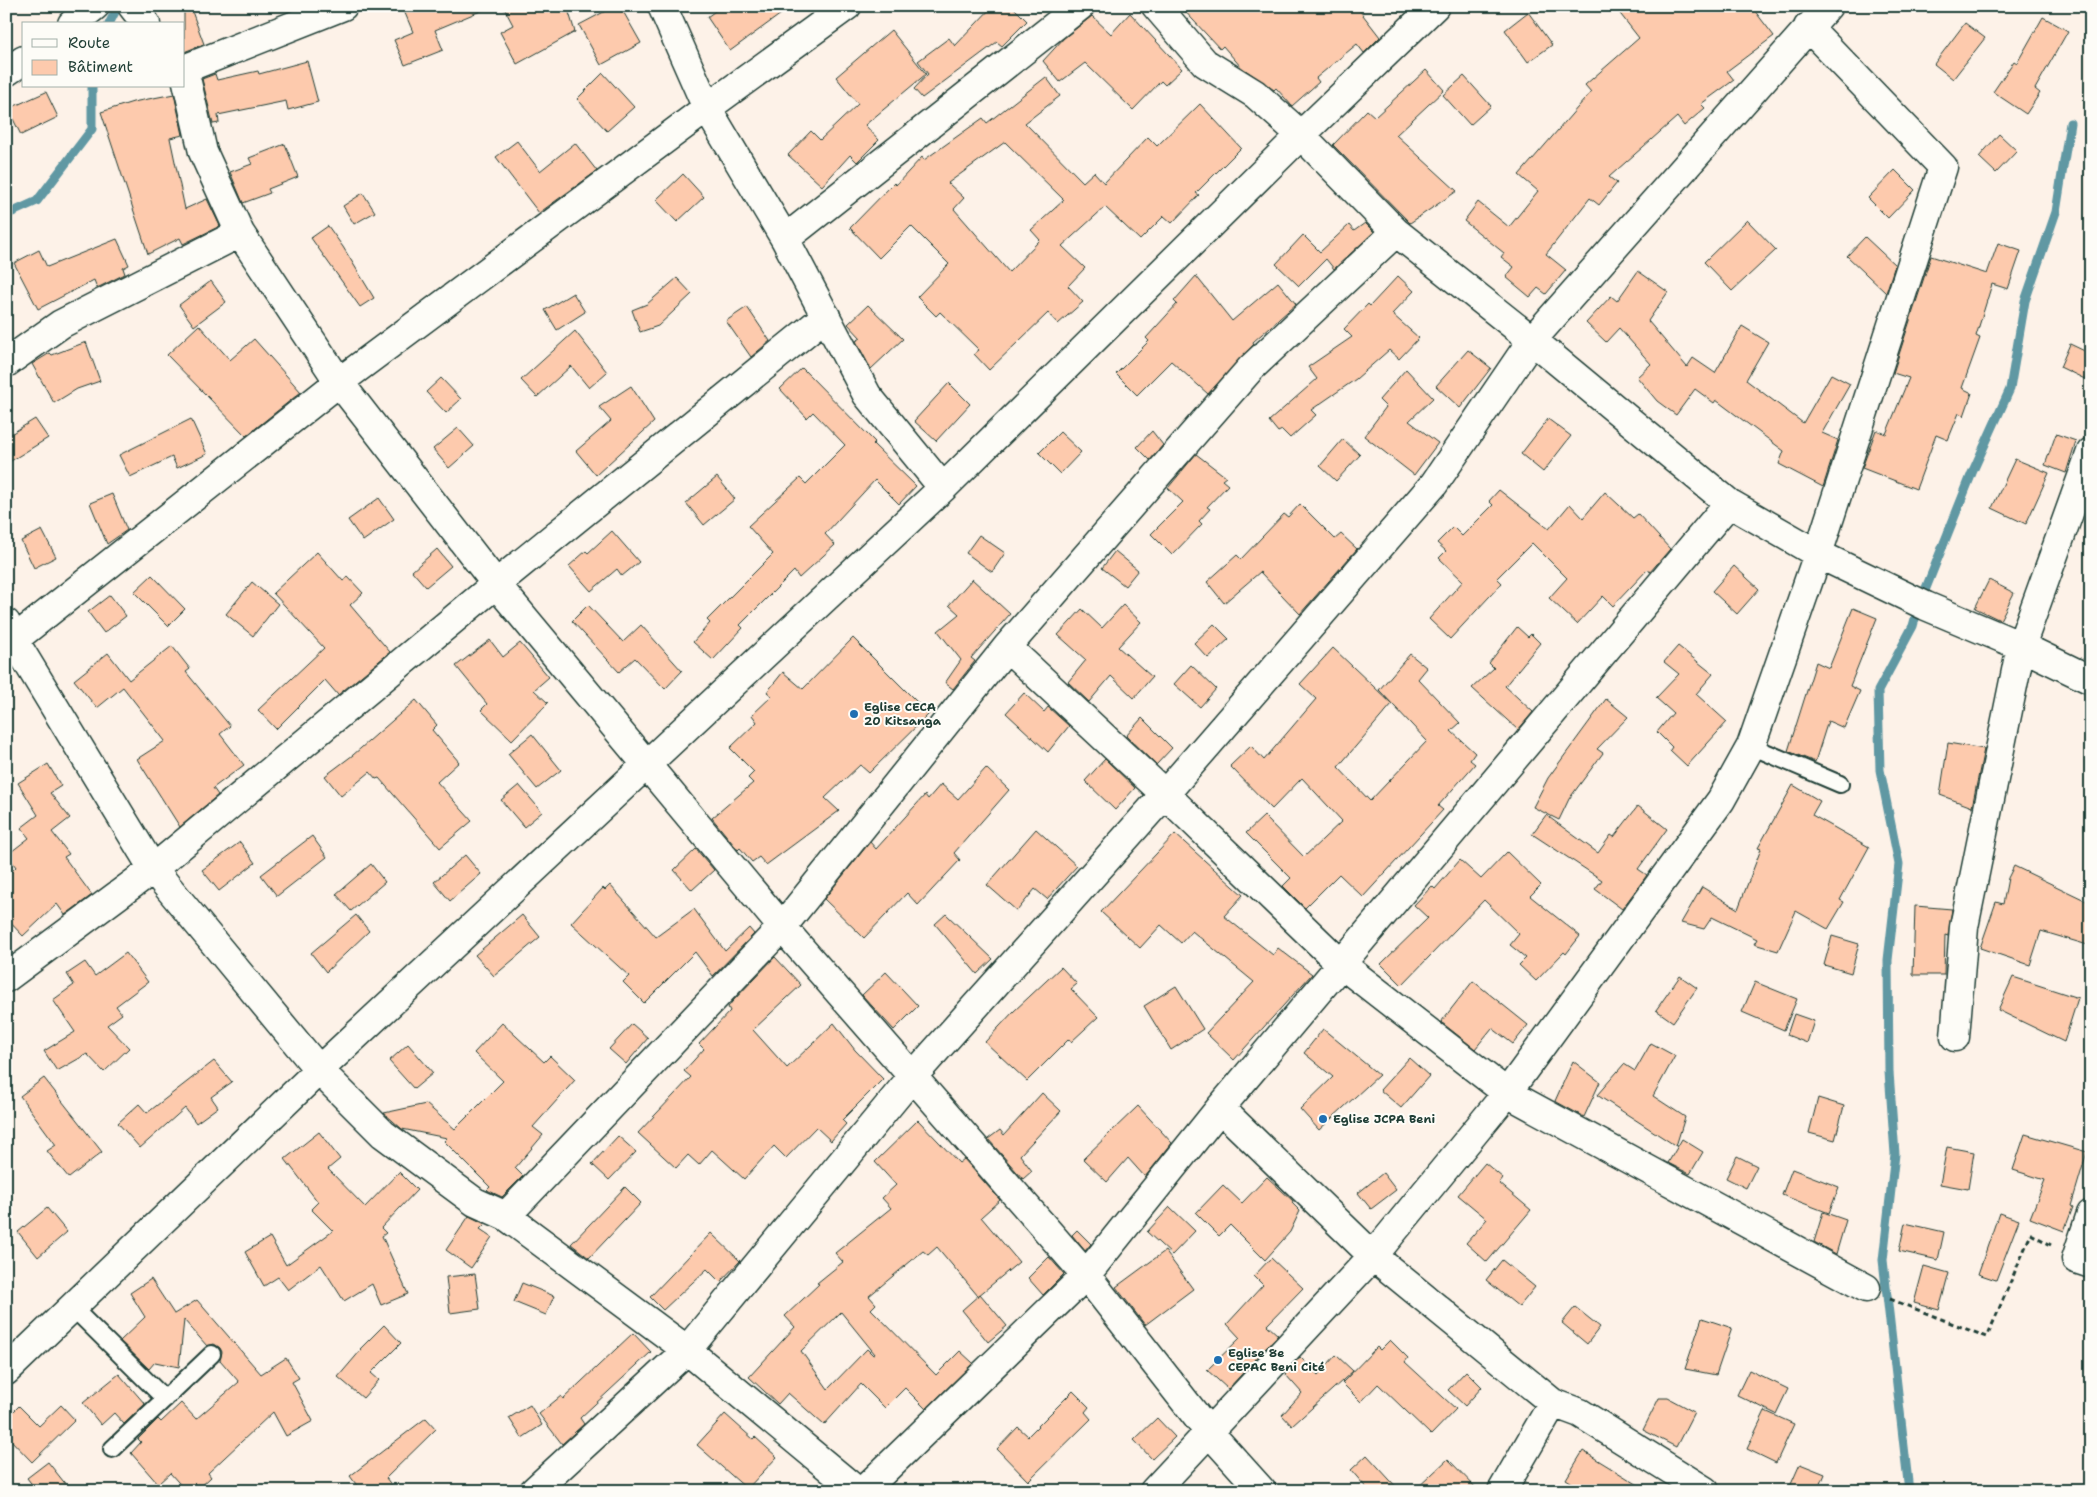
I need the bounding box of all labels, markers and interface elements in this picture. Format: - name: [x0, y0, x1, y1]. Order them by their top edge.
- legend: [22, 22, 185, 88]
- text: Route: [68, 33, 110, 53]
- text: Bâtiment: [68, 57, 133, 77]
- place label: Eglise CECA 20 Kitsanga: [864, 699, 942, 729]
- marker: Eglise CECA 20 Kitsanga: [848, 708, 860, 720]
- place label: Eglise JCPA Beni: [1333, 1111, 1435, 1127]
- marker: Eglise JCPA Beni: [1317, 1113, 1329, 1125]
- place label: Eglise 8e CEPAC Beni Cité: [1228, 1345, 1325, 1375]
- marker: Eglise 8e CEPAC Beni Cité: [1212, 1354, 1224, 1366]

